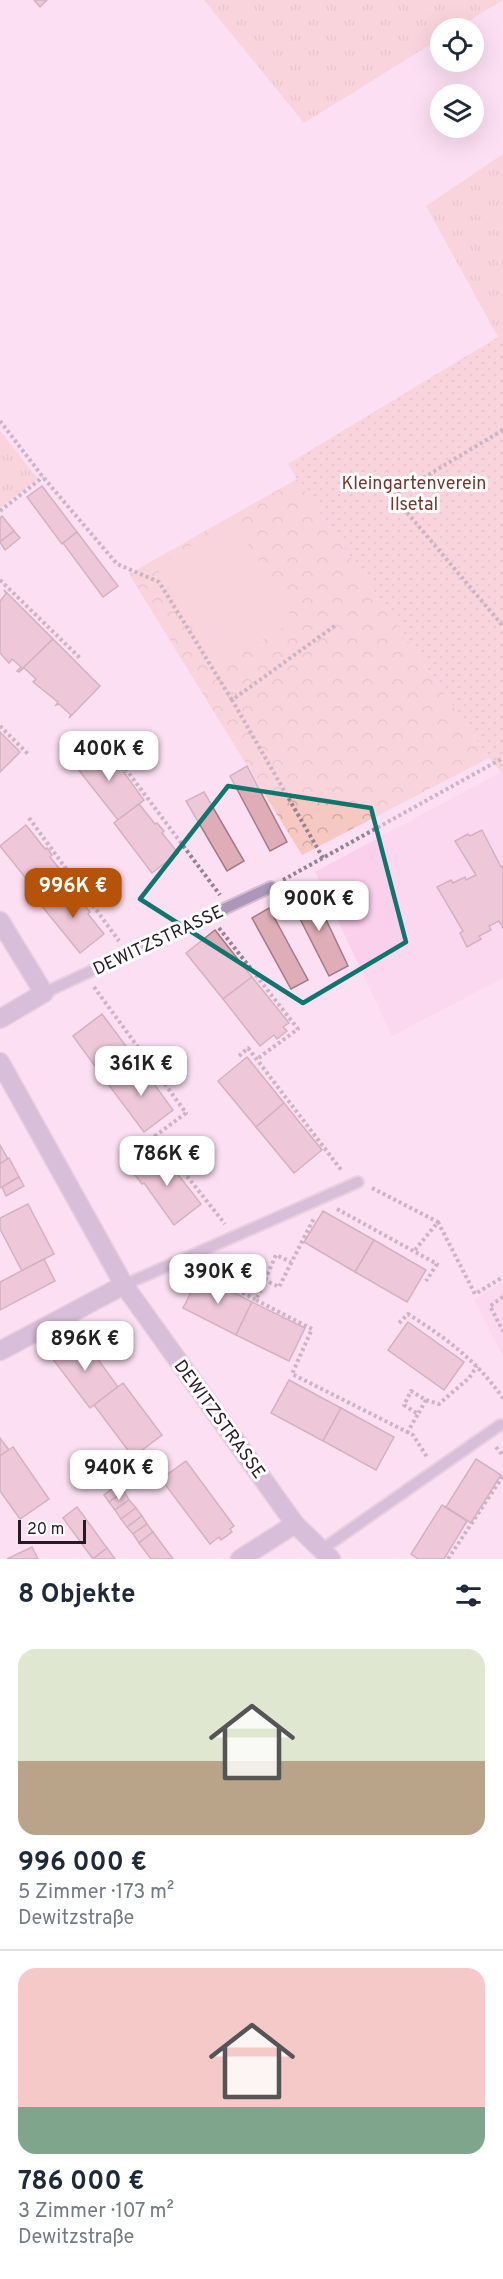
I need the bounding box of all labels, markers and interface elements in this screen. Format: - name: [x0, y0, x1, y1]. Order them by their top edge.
- map controls: [430, 18, 484, 138]
- button: locate: [430, 18, 484, 72]
- button: layers: [430, 84, 484, 138]
- park label: Kleingartenverein Ilsetal: [341, 473, 487, 517]
- pin: 400K €: [60, 731, 158, 782]
- text: 400K €: [73, 737, 145, 763]
- pin: 996K €: [24, 868, 122, 919]
- text: 996K €: [39, 874, 107, 900]
- pin: 900K €: [270, 881, 368, 932]
- text: 900K €: [284, 887, 354, 913]
- street label: DEWITZSTRASSE: [90, 901, 228, 982]
- pin: 361K €: [92, 1046, 190, 1097]
- text: 361K €: [109, 1052, 173, 1078]
- pin: 786K €: [118, 1136, 216, 1187]
- text: 786K €: [134, 1142, 200, 1168]
- pin: 390K €: [169, 1254, 267, 1305]
- text: 390K €: [183, 1260, 253, 1286]
- pin: 896K €: [36, 1321, 134, 1372]
- text: 896K €: [51, 1327, 120, 1353]
- street label: DEWITZSTRASSE: [168, 1356, 270, 1484]
- pin: 940K €: [70, 1450, 168, 1501]
- text: 940K €: [84, 1456, 154, 1482]
- scale bar: [18, 1517, 86, 1544]
- text: 20 m: [27, 1520, 64, 1540]
- text: 8 Objekte: [18, 1579, 135, 1612]
- icon: filters: [452, 1579, 485, 1612]
- icon: home: [198, 1688, 306, 1796]
- text: 996 000 €: [18, 1847, 147, 1880]
- text: 5 Zimmer · 173 m²: [18, 1880, 174, 1906]
- text: Dewitzstraße: [18, 1906, 134, 1932]
- icon: home: [198, 2007, 306, 2115]
- text: 786 000 €: [18, 2166, 145, 2199]
- text: 3 Zimmer · 107 m²: [18, 2199, 174, 2225]
- text: Dewitzstraße: [18, 2225, 134, 2251]

